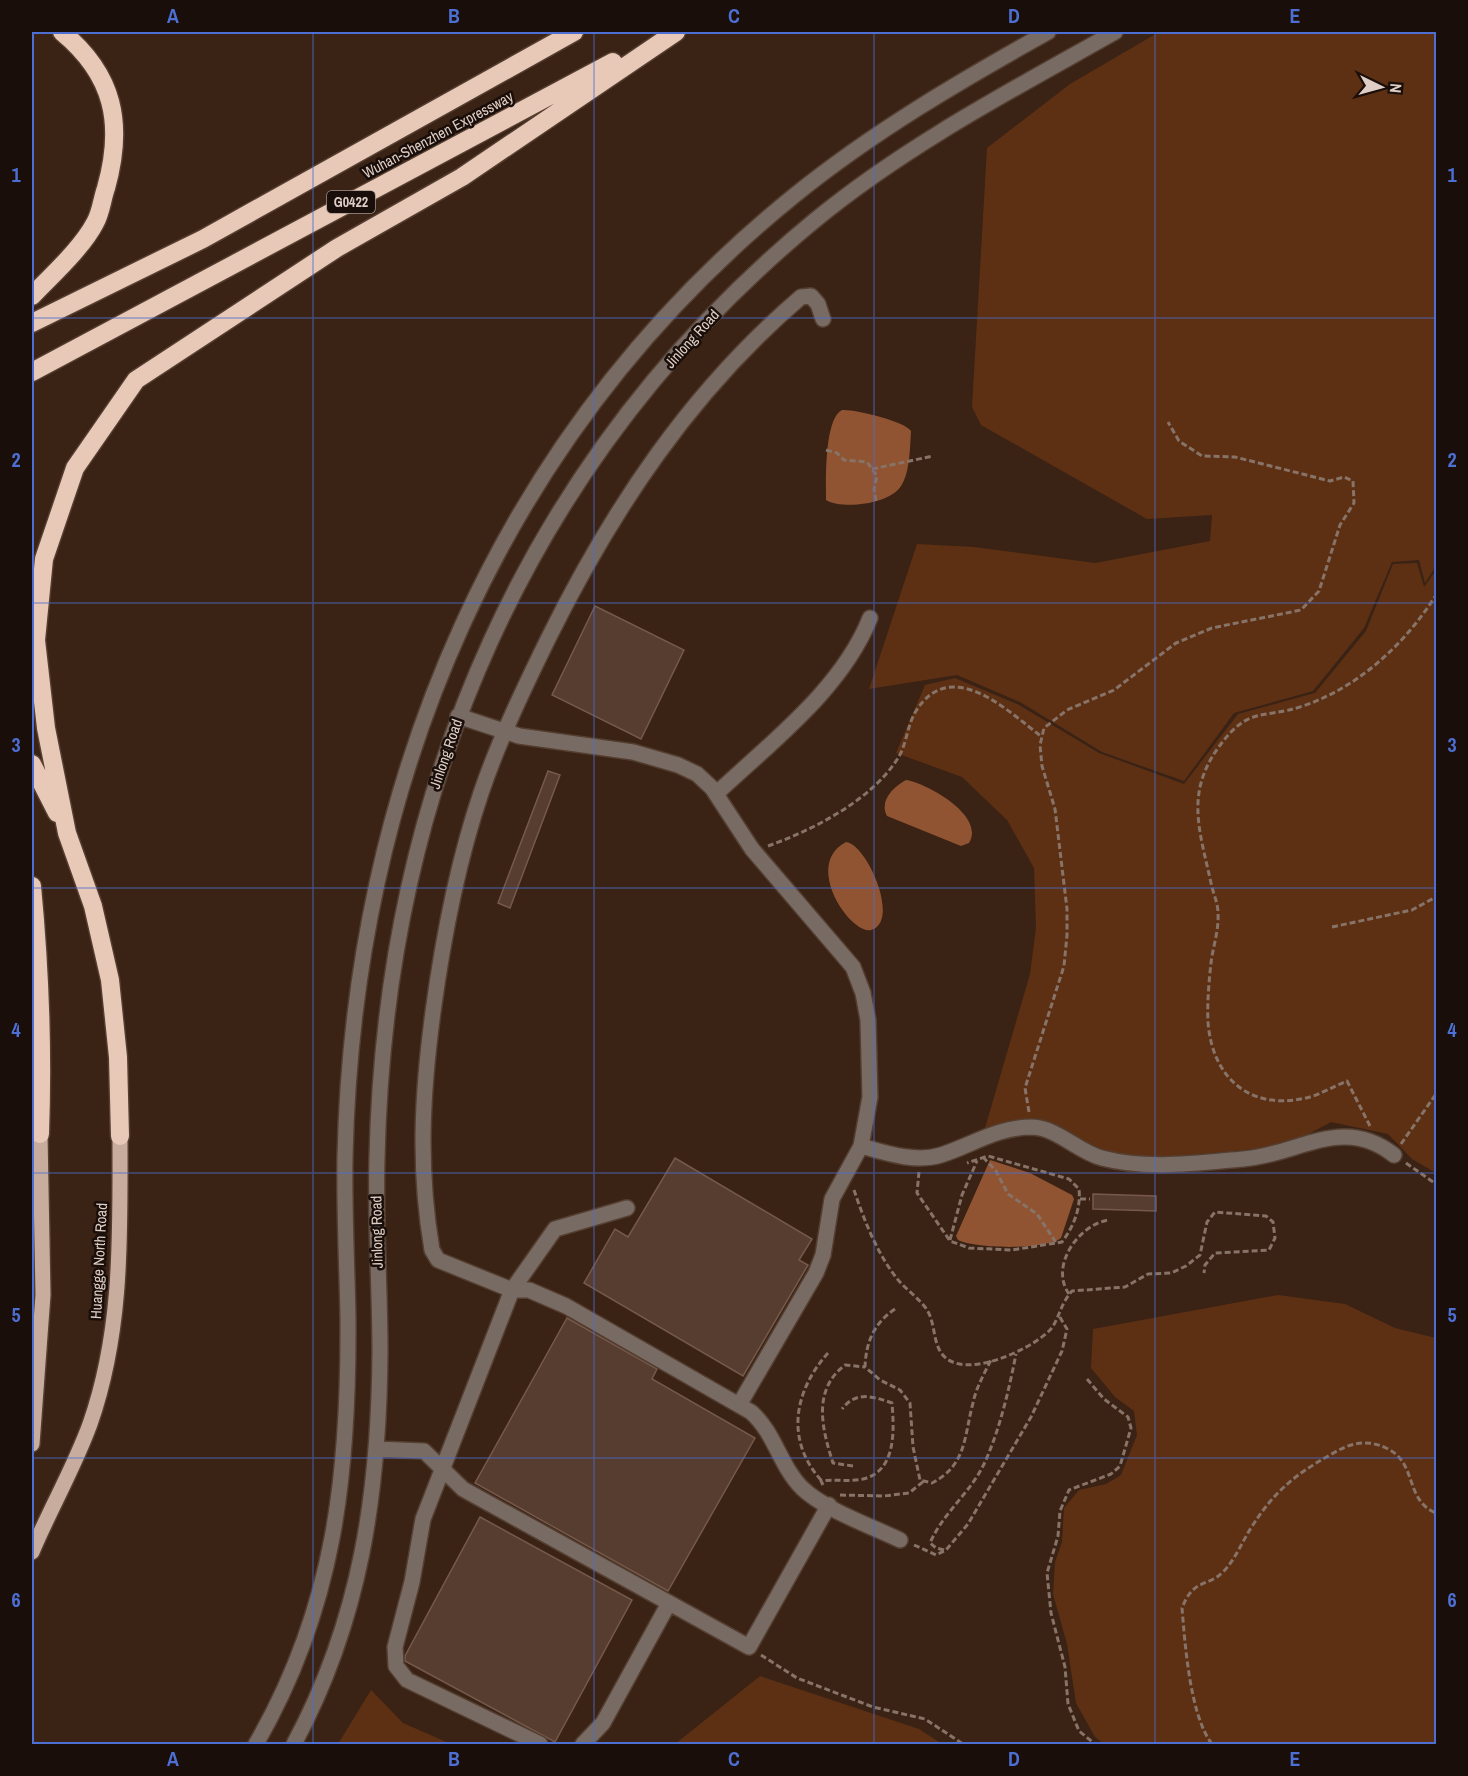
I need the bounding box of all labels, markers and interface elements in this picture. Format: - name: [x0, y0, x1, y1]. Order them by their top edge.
- text: A: [167, 2, 179, 29]
- text: B: [448, 2, 460, 29]
- text: C: [728, 2, 740, 29]
- text: D: [1008, 2, 1020, 29]
- text: E: [1290, 2, 1301, 29]
- north arrow: [1351, 57, 1411, 117]
- text: N: [1385, 83, 1407, 94]
- street label: Wuhan-Shenzhen Expressway: [359, 85, 518, 183]
- text: 1: [11, 161, 21, 188]
- text: 1: [1447, 161, 1457, 188]
- road number: G0422: [327, 191, 375, 213]
- street label: Jinlong Road: [660, 305, 724, 373]
- text: 2: [11, 446, 21, 473]
- text: 2: [1447, 446, 1457, 473]
- street label: Jinlong Road: [424, 716, 467, 792]
- text: 3: [11, 731, 21, 758]
- text: 3: [1447, 731, 1457, 758]
- text: 4: [11, 1016, 21, 1043]
- text: 4: [1447, 1016, 1457, 1043]
- street label: Jinlong Road: [365, 1196, 388, 1268]
- street label: Huangge North Road: [85, 1202, 112, 1320]
- text: 5: [11, 1301, 21, 1328]
- text: 5: [1447, 1301, 1457, 1328]
- text: 6: [11, 1586, 21, 1613]
- text: 6: [1447, 1586, 1457, 1613]
- text: A: [167, 1745, 179, 1772]
- text: B: [448, 1745, 460, 1772]
- text: C: [728, 1745, 740, 1772]
- text: D: [1008, 1745, 1020, 1772]
- text: E: [1290, 1745, 1301, 1772]

